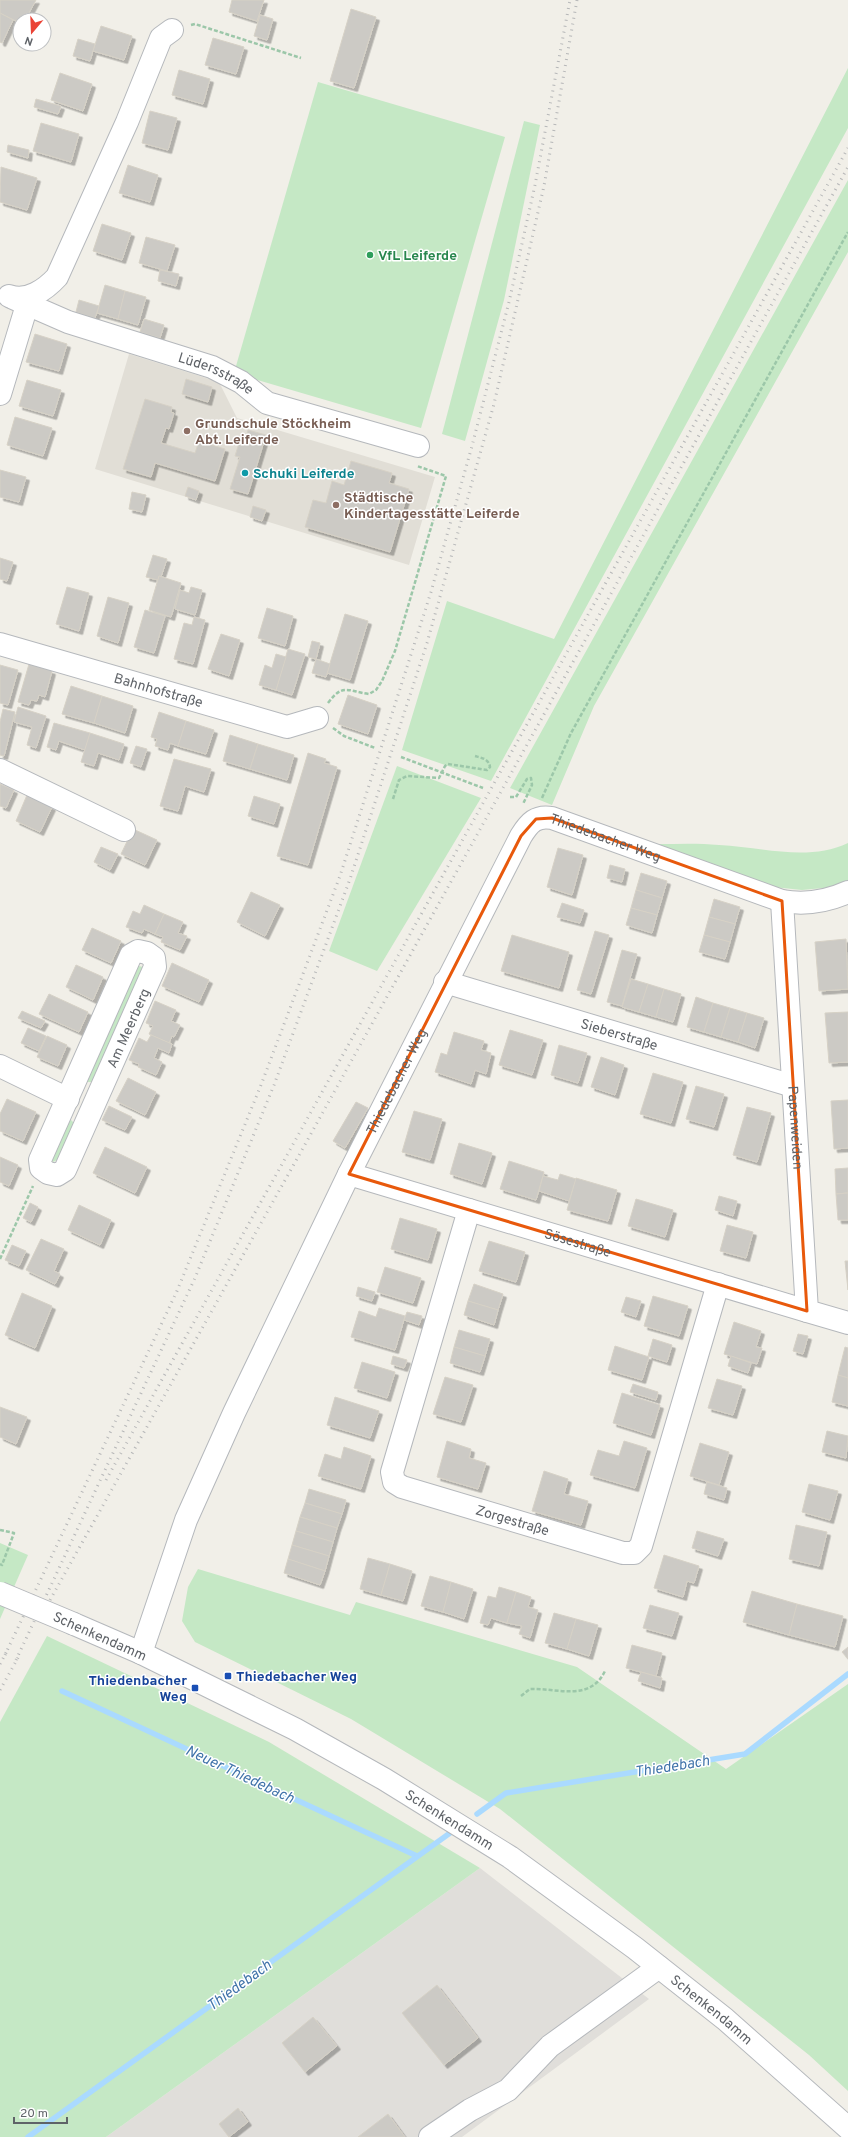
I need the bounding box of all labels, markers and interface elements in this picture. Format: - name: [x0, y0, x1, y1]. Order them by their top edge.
- north arrow: [12, 12, 52, 52]
- text: N: [23, 33, 35, 48]
- place label: VfL Leiferde: [378, 248, 457, 265]
- marker: VfL Leiferde: [365, 250, 375, 260]
- street label: Lüdersstraße: [176, 350, 257, 399]
- place label: Grundschule Stöckheim Abt. Leiferde: [195, 416, 351, 449]
- marker: Grundschule Stöckheim Abt. Leiferde: [182, 426, 192, 436]
- place label: Schuki Leiferde: [253, 466, 355, 483]
- marker: Schuki Leiferde: [240, 468, 250, 478]
- place label: Städtische Kindertagesstätte Leiferde: [344, 490, 520, 523]
- marker: Städtische Kindertagesstätte Leiferde: [331, 500, 341, 510]
- street label: Bahnhofstraße: [112, 670, 205, 712]
- street label: Thiedebacher Weg: [547, 811, 663, 867]
- street label: Am Meerberg: [104, 986, 155, 1071]
- street label: Sieberstraße: [578, 1016, 660, 1055]
- street label: Thiedebacher Weg: [363, 1026, 432, 1138]
- street label: Papenweiden: [783, 1085, 805, 1170]
- street label: Sösestraße: [542, 1226, 613, 1262]
- street label: Zorgestraße: [473, 1502, 551, 1540]
- street label: Schenkendamm: [50, 1609, 149, 1666]
- place label: Thiedebacher Weg: [236, 1669, 357, 1686]
- marker: Thiedebacher Weg: [223, 1671, 233, 1681]
- place label: Thiedenbacher Weg: [88, 1673, 187, 1706]
- marker: Thiedenbacher Weg: [190, 1683, 200, 1693]
- water label: Neuer Thiedebach: [182, 1742, 297, 1809]
- water label: Thiedebach: [634, 1752, 711, 1783]
- street label: Schenkendamm: [401, 1787, 496, 1855]
- water label: Thiedebach: [204, 1956, 276, 2016]
- street label: Schenkendamm: [666, 1972, 755, 2049]
- scale bar: [14, 2099, 67, 2125]
- text: 20 m: [20, 2106, 48, 2122]

